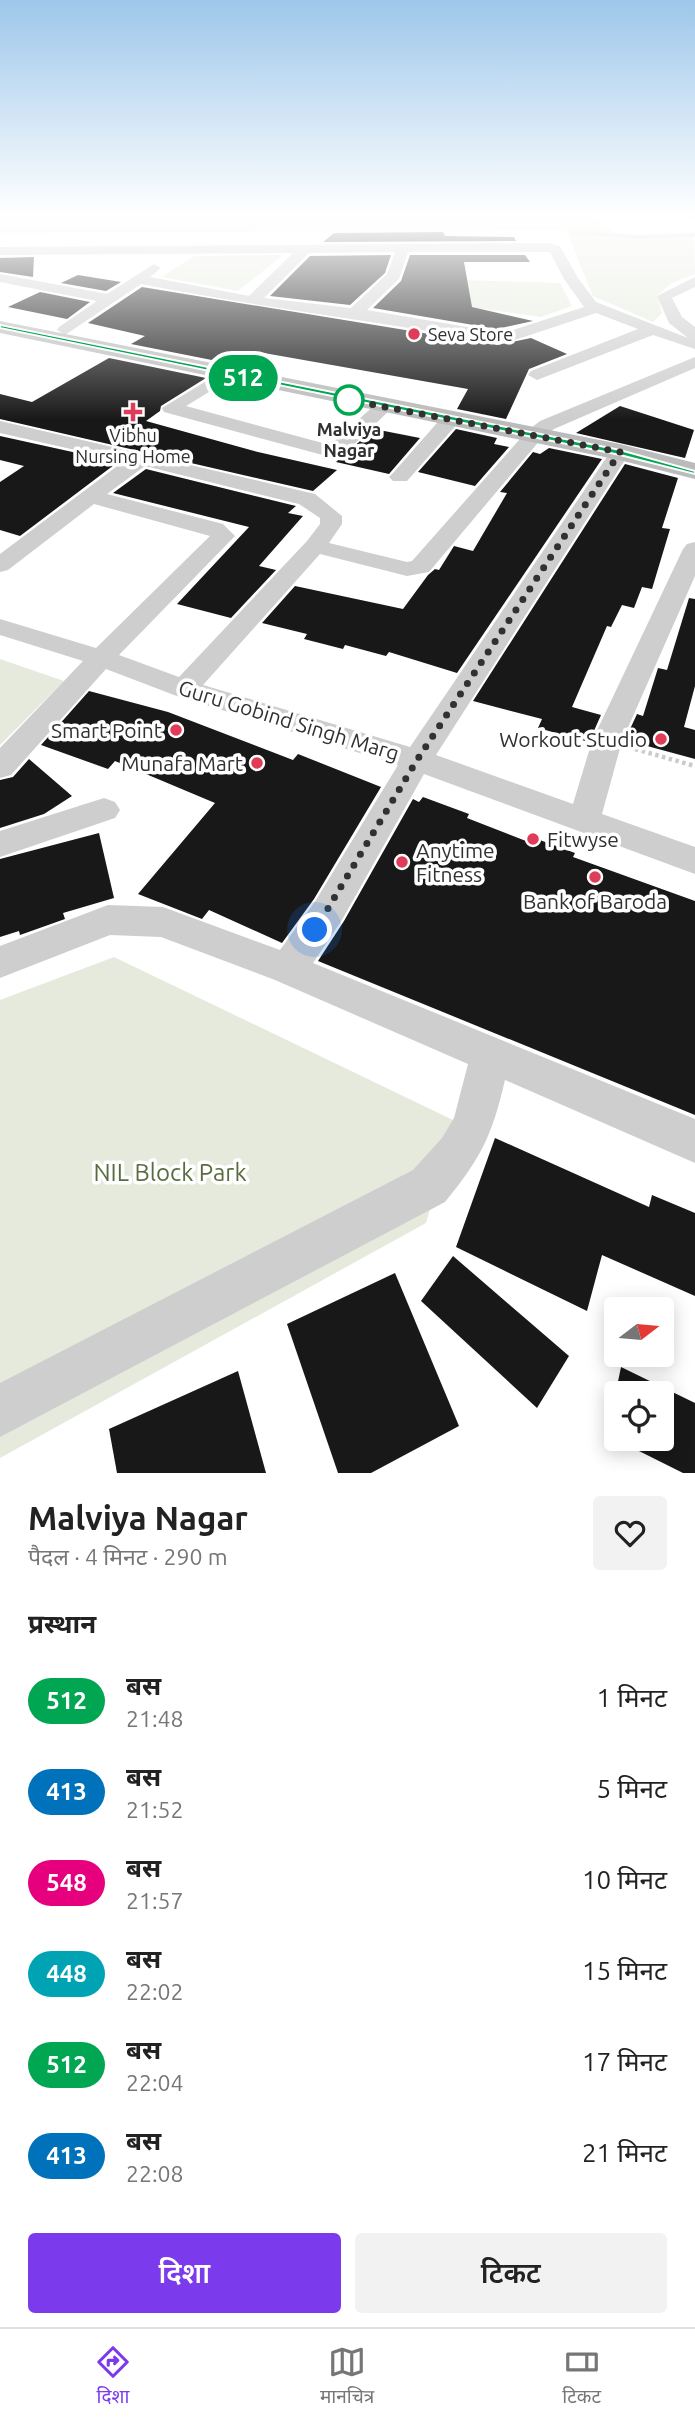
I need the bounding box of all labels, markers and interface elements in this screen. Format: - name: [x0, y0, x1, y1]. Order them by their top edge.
- place label: Seva Store: [428, 324, 513, 344]
- marker: Seva Store: [406, 326, 422, 342]
- line badge: 512: [203, 355, 283, 401]
- text: 512: [223, 364, 263, 391]
- marker: Malviya Nagar: [334, 385, 364, 415]
- marker: Vibhu Nursing Home: [123, 402, 143, 422]
- place label: Malviya Nagar: [317, 419, 381, 460]
- place label: Vibhu Nursing Home: [75, 425, 191, 466]
- street label: Guru Gobind Singh Marg: [176, 675, 402, 765]
- place label: Smart Point: [51, 718, 162, 742]
- marker: Smart Point: [168, 722, 184, 738]
- place label: Workout Studio: [499, 727, 647, 751]
- marker: Workout Studio: [653, 731, 669, 747]
- place label: Munafa Mart: [121, 751, 243, 775]
- marker: Munafa Mart: [249, 755, 265, 771]
- place label: Fitwyse: [547, 827, 619, 851]
- marker: Fitwyse: [525, 831, 541, 847]
- place label: Anytime Fitness: [416, 838, 495, 886]
- marker: Anytime Fitness: [394, 854, 410, 870]
- marker: Bank of Baroda: [587, 869, 603, 885]
- place label: Bank of Baroda: [523, 889, 667, 913]
- your location: [297, 912, 332, 947]
- park label: NIL Block Park: [93, 1159, 247, 1186]
- north arrow: [604, 1297, 674, 1367]
- map controls: [604, 1297, 674, 1451]
- button: locate: [604, 1381, 674, 1451]
- button: heart: [593, 1496, 667, 1570]
- text: Malviya Nagar: [28, 1499, 248, 1536]
- text: पैदल · 4 मिनट · 290 m: [28, 1544, 228, 1569]
- text: प्रस्थान: [28, 1609, 96, 1638]
- text: बस: [126, 1671, 161, 1700]
- text: 1 मिनट: [597, 1683, 667, 1712]
- text: 512: [46, 1687, 87, 1714]
- text: 21:48: [126, 1706, 184, 1731]
- text: बस: [126, 1762, 161, 1791]
- text: 5 मिनट: [597, 1774, 667, 1803]
- text: 413: [46, 1778, 87, 1805]
- text: 21:52: [126, 1797, 184, 1822]
- text: बस: [126, 1853, 161, 1882]
- text: 10 मिनट: [582, 1865, 667, 1894]
- text: 548: [46, 1869, 87, 1896]
- text: 21:57: [126, 1888, 184, 1913]
- text: बस: [126, 1944, 161, 1973]
- text: 15 मिनट: [582, 1956, 667, 1985]
- text: 448: [46, 1960, 87, 1987]
- text: 22:02: [126, 1979, 184, 2004]
- text: बस: [126, 2035, 161, 2064]
- text: 17 मिनट: [582, 2047, 667, 2076]
- text: 512: [46, 2051, 87, 2078]
- text: 22:04: [126, 2070, 184, 2095]
- text: बस: [126, 2126, 161, 2155]
- text: 21 मिनट: [582, 2138, 667, 2167]
- text: 413: [46, 2142, 87, 2169]
- text: 22:08: [126, 2161, 184, 2186]
- button: दिशा: [28, 2233, 341, 2313]
- button: टिकट: [355, 2233, 667, 2313]
- tab: दिशा: [94, 2343, 132, 2411]
- tab: मानचित्र: [320, 2343, 374, 2411]
- tab: टिकट: [562, 2343, 601, 2411]

